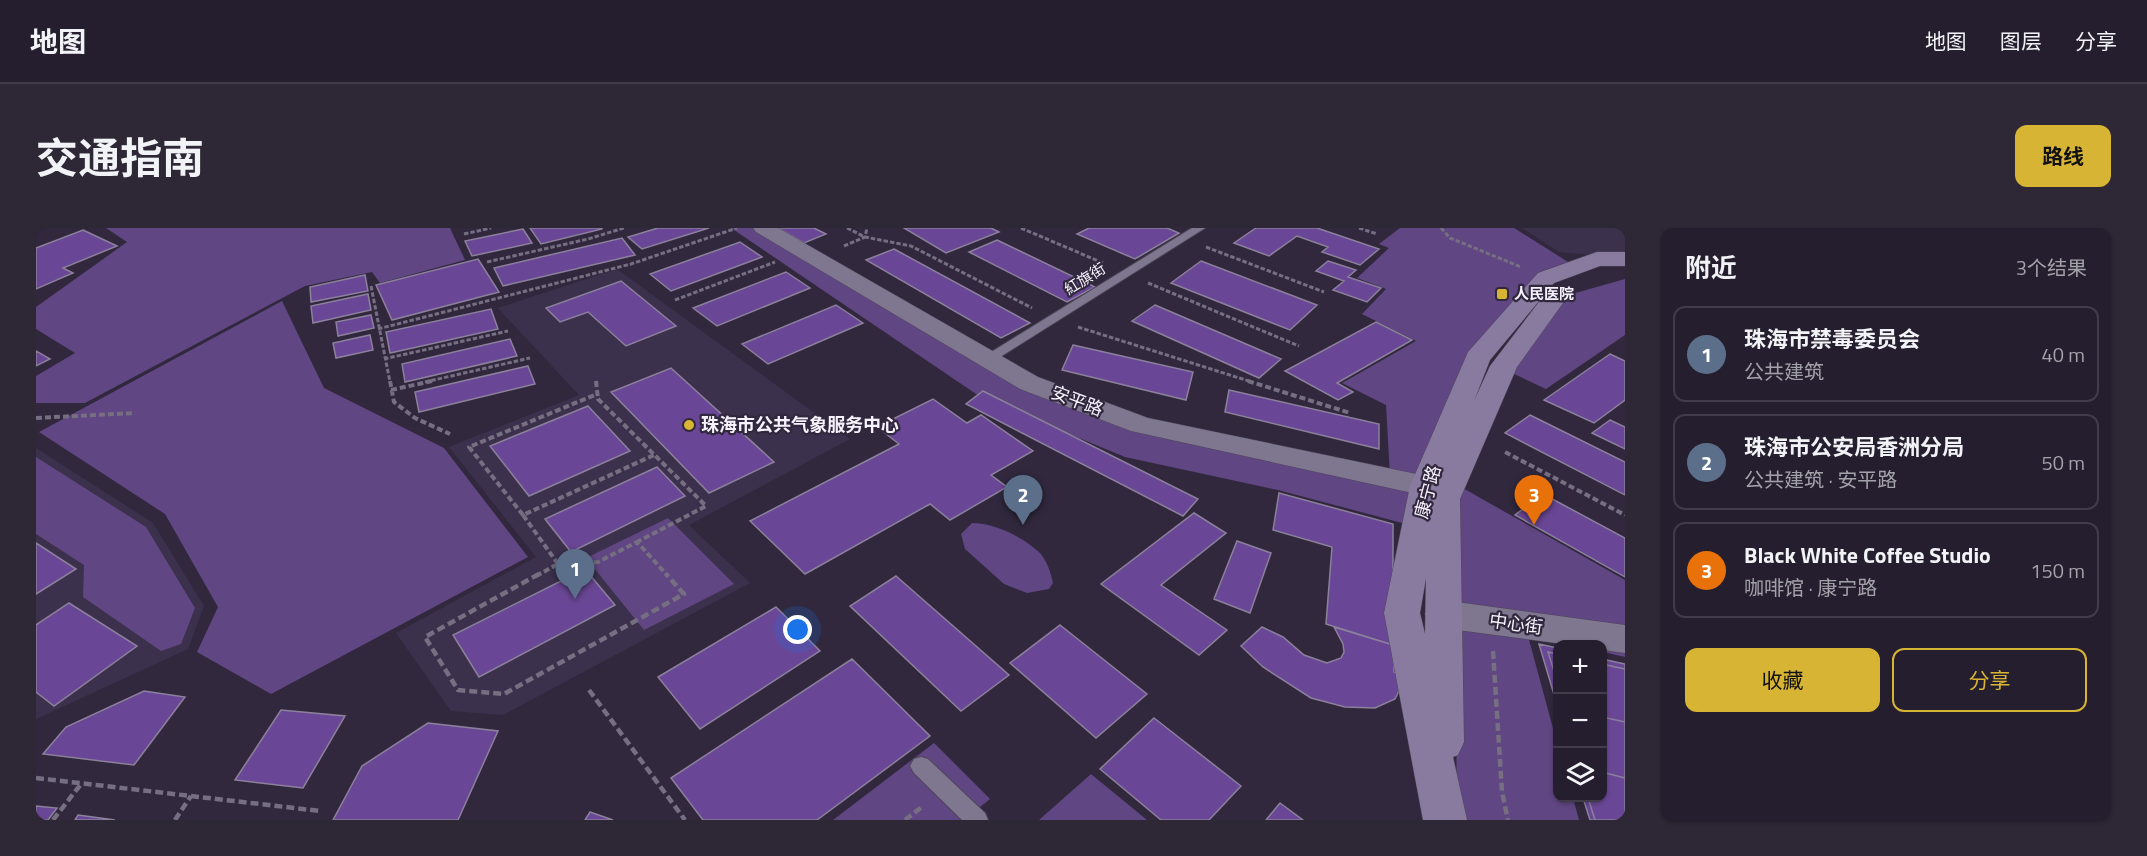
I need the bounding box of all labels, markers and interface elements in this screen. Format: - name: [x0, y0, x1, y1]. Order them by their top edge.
- text: 地图: [30, 20, 86, 63]
- text: 地图: [1925, 25, 1967, 57]
- text: 图层: [2000, 25, 2042, 57]
- text: 分享: [2075, 25, 2117, 57]
- text: 交通指南: [36, 125, 204, 189]
- button: 路线: [2015, 125, 2111, 187]
- text: 附近: [1685, 248, 1737, 287]
- text: 3个结果: [2016, 252, 2087, 283]
- street label: 紅旗街: [1060, 257, 1110, 300]
- place label: 人民医院: [1514, 282, 1574, 305]
- marker: 人民医院: [1495, 287, 1509, 301]
- text: 珠海市禁毒委员会: [1744, 322, 1920, 356]
- text: 1: [1701, 339, 1712, 370]
- text: 40 m: [2041, 339, 2085, 370]
- text: 公共建筑: [1744, 356, 1824, 387]
- street label: 安平路: [1047, 378, 1107, 423]
- place label: 珠海市公共气象服务中心: [701, 411, 899, 438]
- marker: 珠海市公共气象服务中心: [682, 418, 696, 432]
- text: 珠海市公安局香洲分局: [1744, 430, 1964, 464]
- text: 2: [1701, 447, 1712, 478]
- text: 50 m: [2041, 447, 2085, 478]
- street label: 康宁路: [1407, 462, 1448, 521]
- text: 公共建筑 · 安平路: [1744, 464, 1897, 495]
- pin: 2: [1004, 476, 1042, 525]
- pin: 3: [1514, 476, 1554, 525]
- text: Black White Coffee Studio: [1744, 538, 1991, 572]
- pin: 1: [556, 550, 594, 599]
- text: 3: [1701, 555, 1712, 586]
- text: 150 m: [2030, 555, 2085, 586]
- text: 咖啡馆 · 康宁路: [1744, 572, 1877, 603]
- street label: 中心街: [1487, 606, 1545, 641]
- your location: [783, 615, 812, 644]
- map controls: [1553, 640, 1607, 802]
- button: +: [1553, 640, 1607, 694]
- button: 收藏: [1685, 648, 1880, 712]
- button: 分享: [1892, 648, 2087, 712]
- button: −: [1553, 694, 1607, 748]
- button: layers: [1553, 748, 1607, 802]

